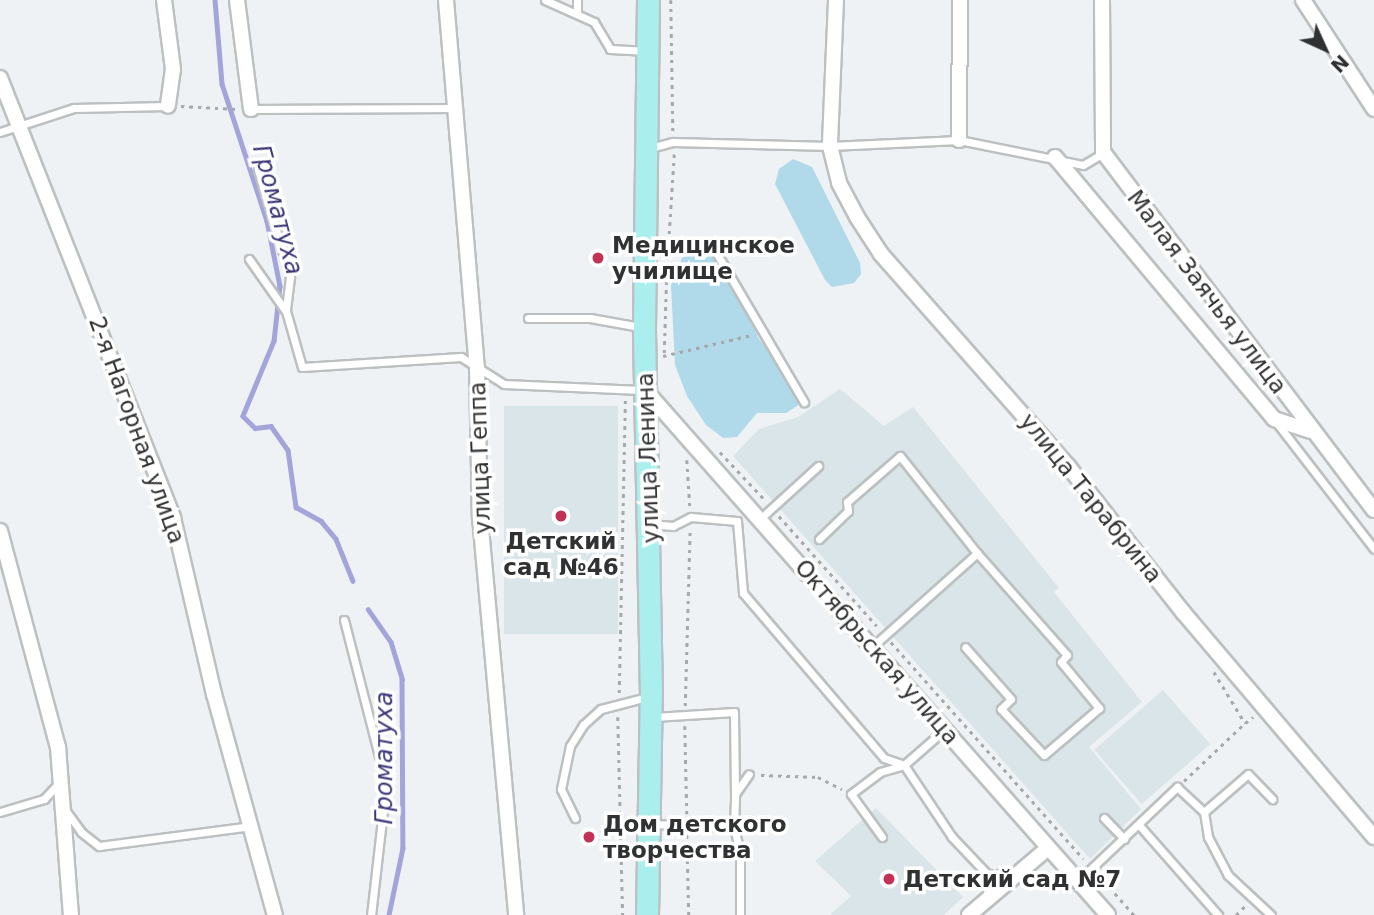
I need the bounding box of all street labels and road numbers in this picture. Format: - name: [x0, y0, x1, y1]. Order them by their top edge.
- street label: Малая Заячья улица: [1121, 185, 1293, 399]
- street label: 2-я Нагорная улица: [83, 313, 191, 547]
- street label: улица Ленина: [631, 372, 665, 544]
- street label: улица Геппа: [464, 381, 496, 535]
- street label: улица Тарабрина: [1014, 408, 1168, 588]
- street label: Октябрьская улица: [789, 554, 965, 750]

